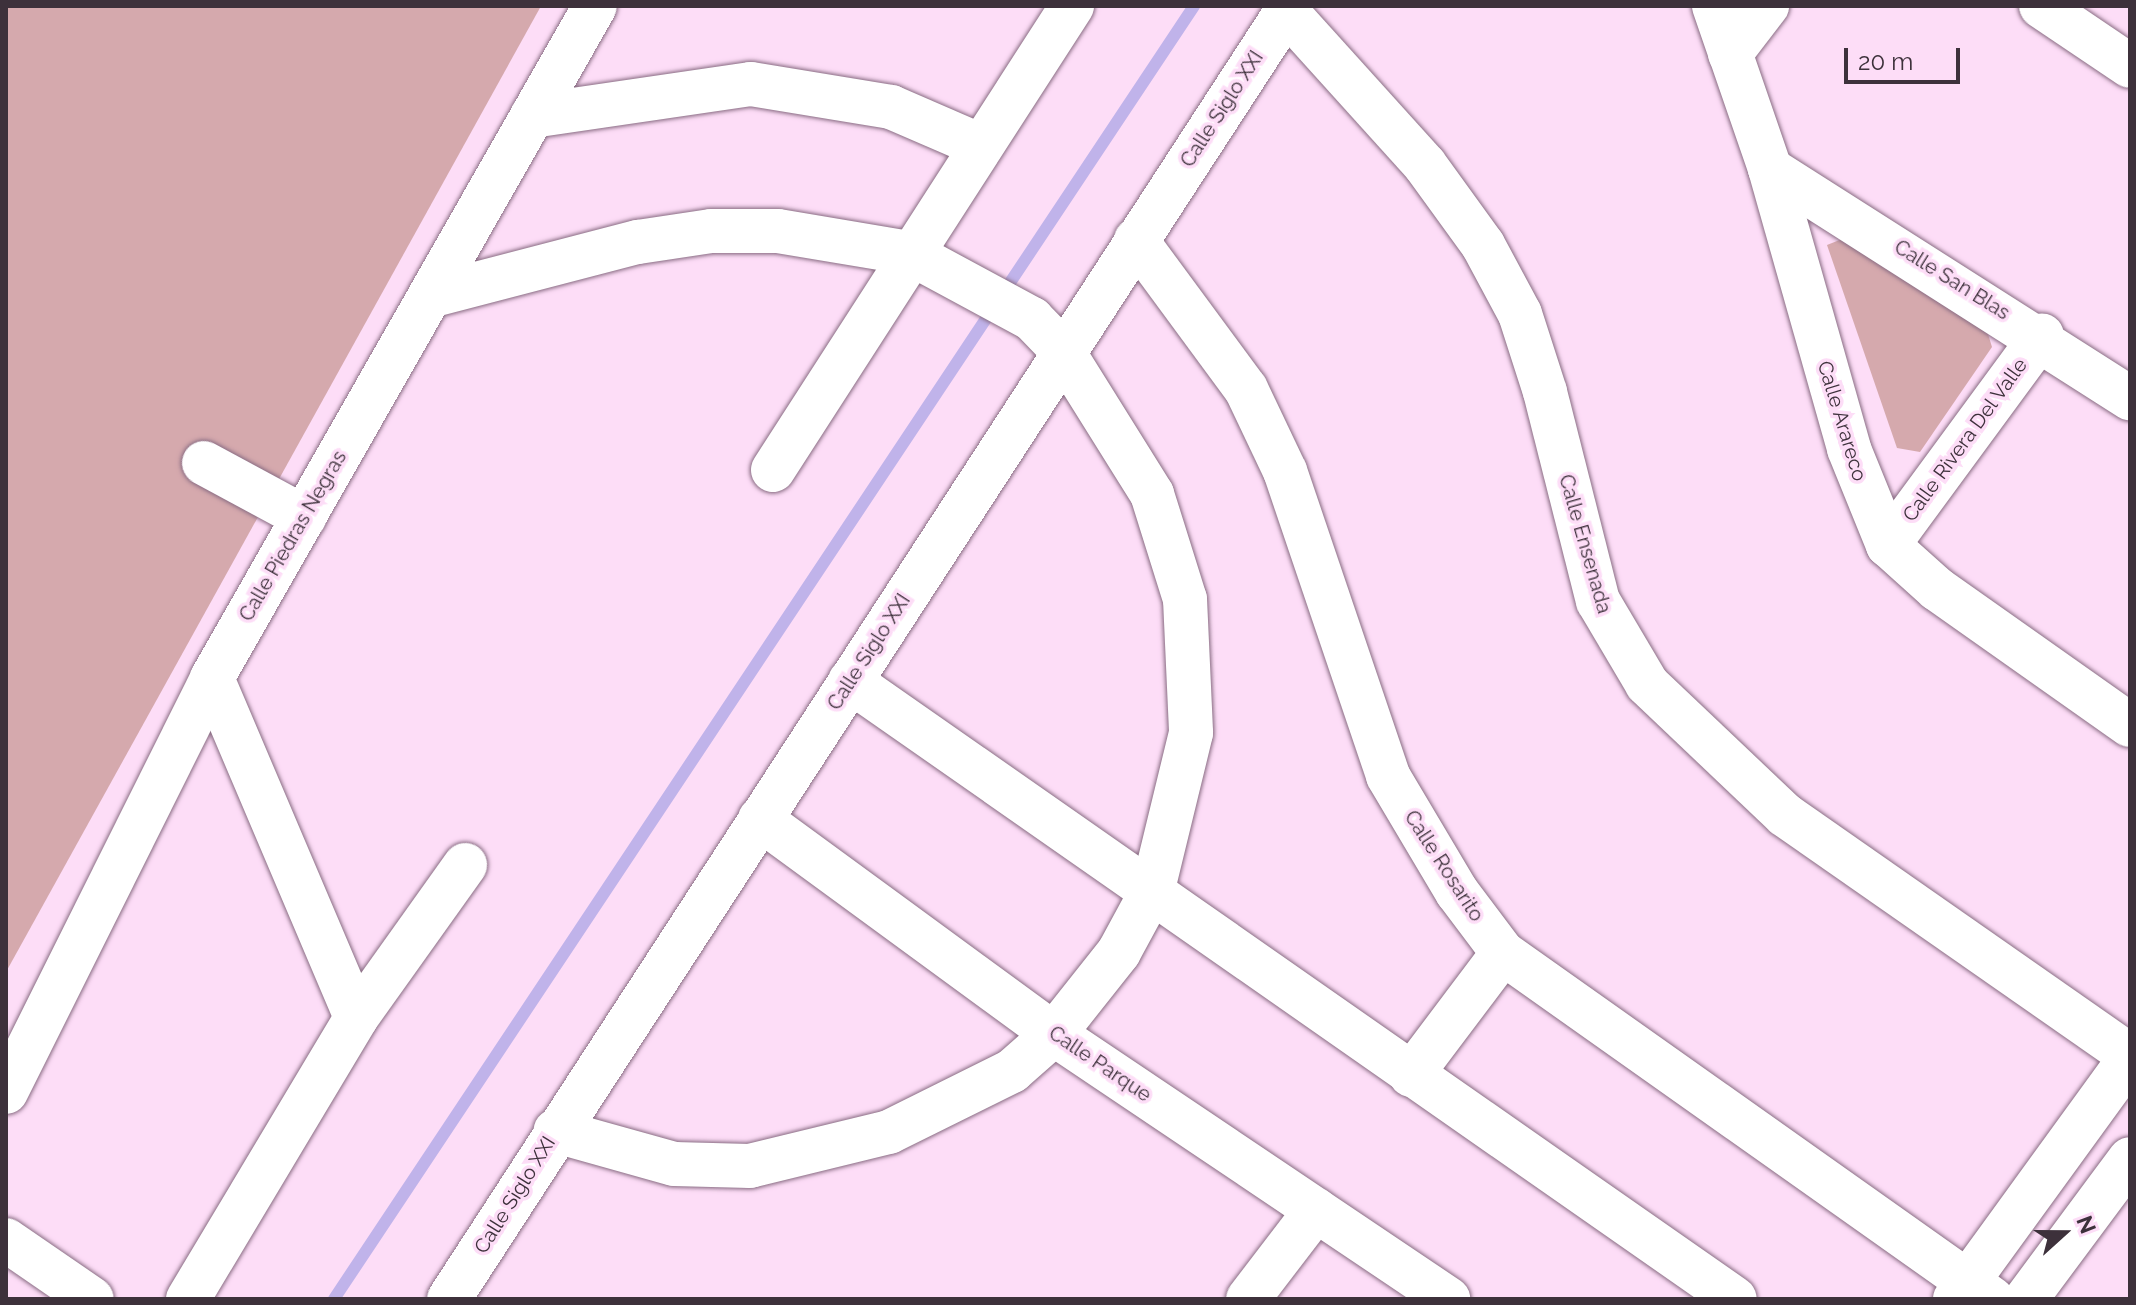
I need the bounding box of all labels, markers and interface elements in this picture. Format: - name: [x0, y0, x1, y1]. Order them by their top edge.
- scale bar: [1848, 32, 1964, 82]
- street label: Calle Siglo XXI: [1175, 46, 1269, 172]
- text: 20 m: [1858, 47, 1913, 76]
- street label: Calle San Blas: [1890, 235, 2014, 325]
- street label: Calle Rivera Del Valle: [1897, 353, 2033, 527]
- street label: Calle Arareco: [1812, 358, 1872, 484]
- street label: Calle Piedras Negras: [234, 446, 352, 626]
- street label: Calle Ensenada: [1554, 472, 1616, 616]
- street label: Calle Siglo XXI: [822, 589, 916, 715]
- street label: Calle Rosarito: [1399, 806, 1489, 926]
- street label: Calle Parque: [1044, 1021, 1156, 1107]
- street label: Calle Siglo XXI: [469, 1132, 561, 1258]
- north arrow: [2024, 1193, 2104, 1273]
- text: N: [2071, 1212, 2102, 1237]

